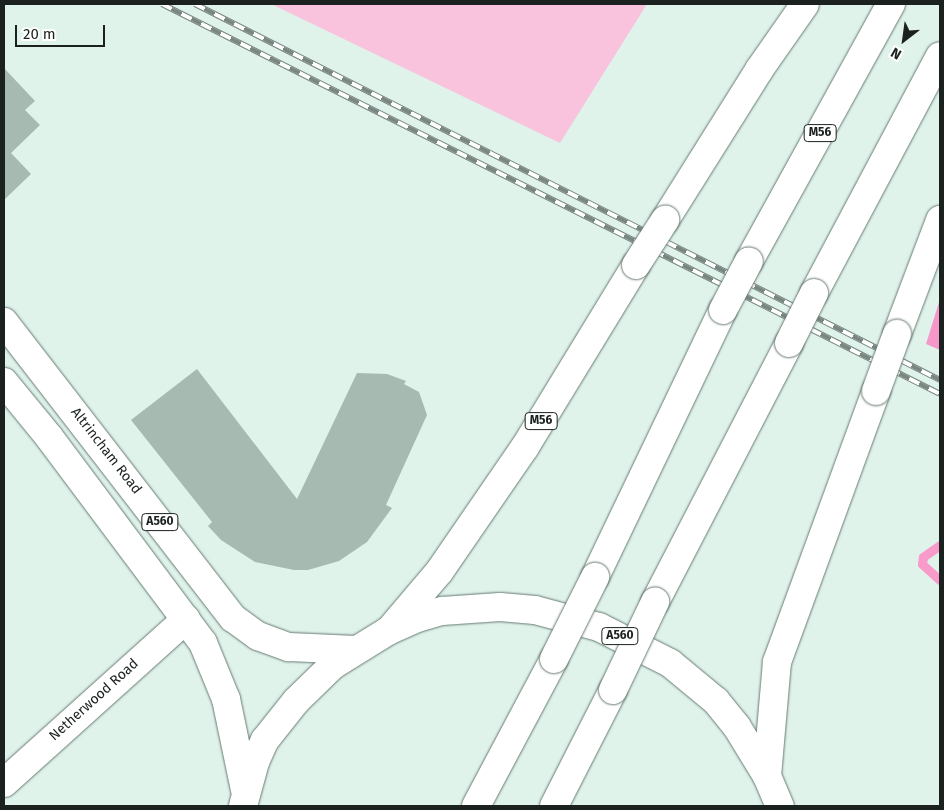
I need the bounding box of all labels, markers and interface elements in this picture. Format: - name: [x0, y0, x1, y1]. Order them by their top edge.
- scale bar: [18, 15, 108, 47]
- north arrow: [879, 15, 929, 65]
- text: 20 m: [23, 25, 56, 43]
- text: N: [888, 44, 905, 63]
- road number: M56: [802, 124, 838, 142]
- street label: Altrincham Road: [67, 404, 145, 498]
- road number: M56: [524, 412, 558, 431]
- road number: A560: [141, 512, 179, 532]
- road number: A560: [601, 626, 639, 646]
- street label: Netherwood Road: [46, 656, 142, 744]

